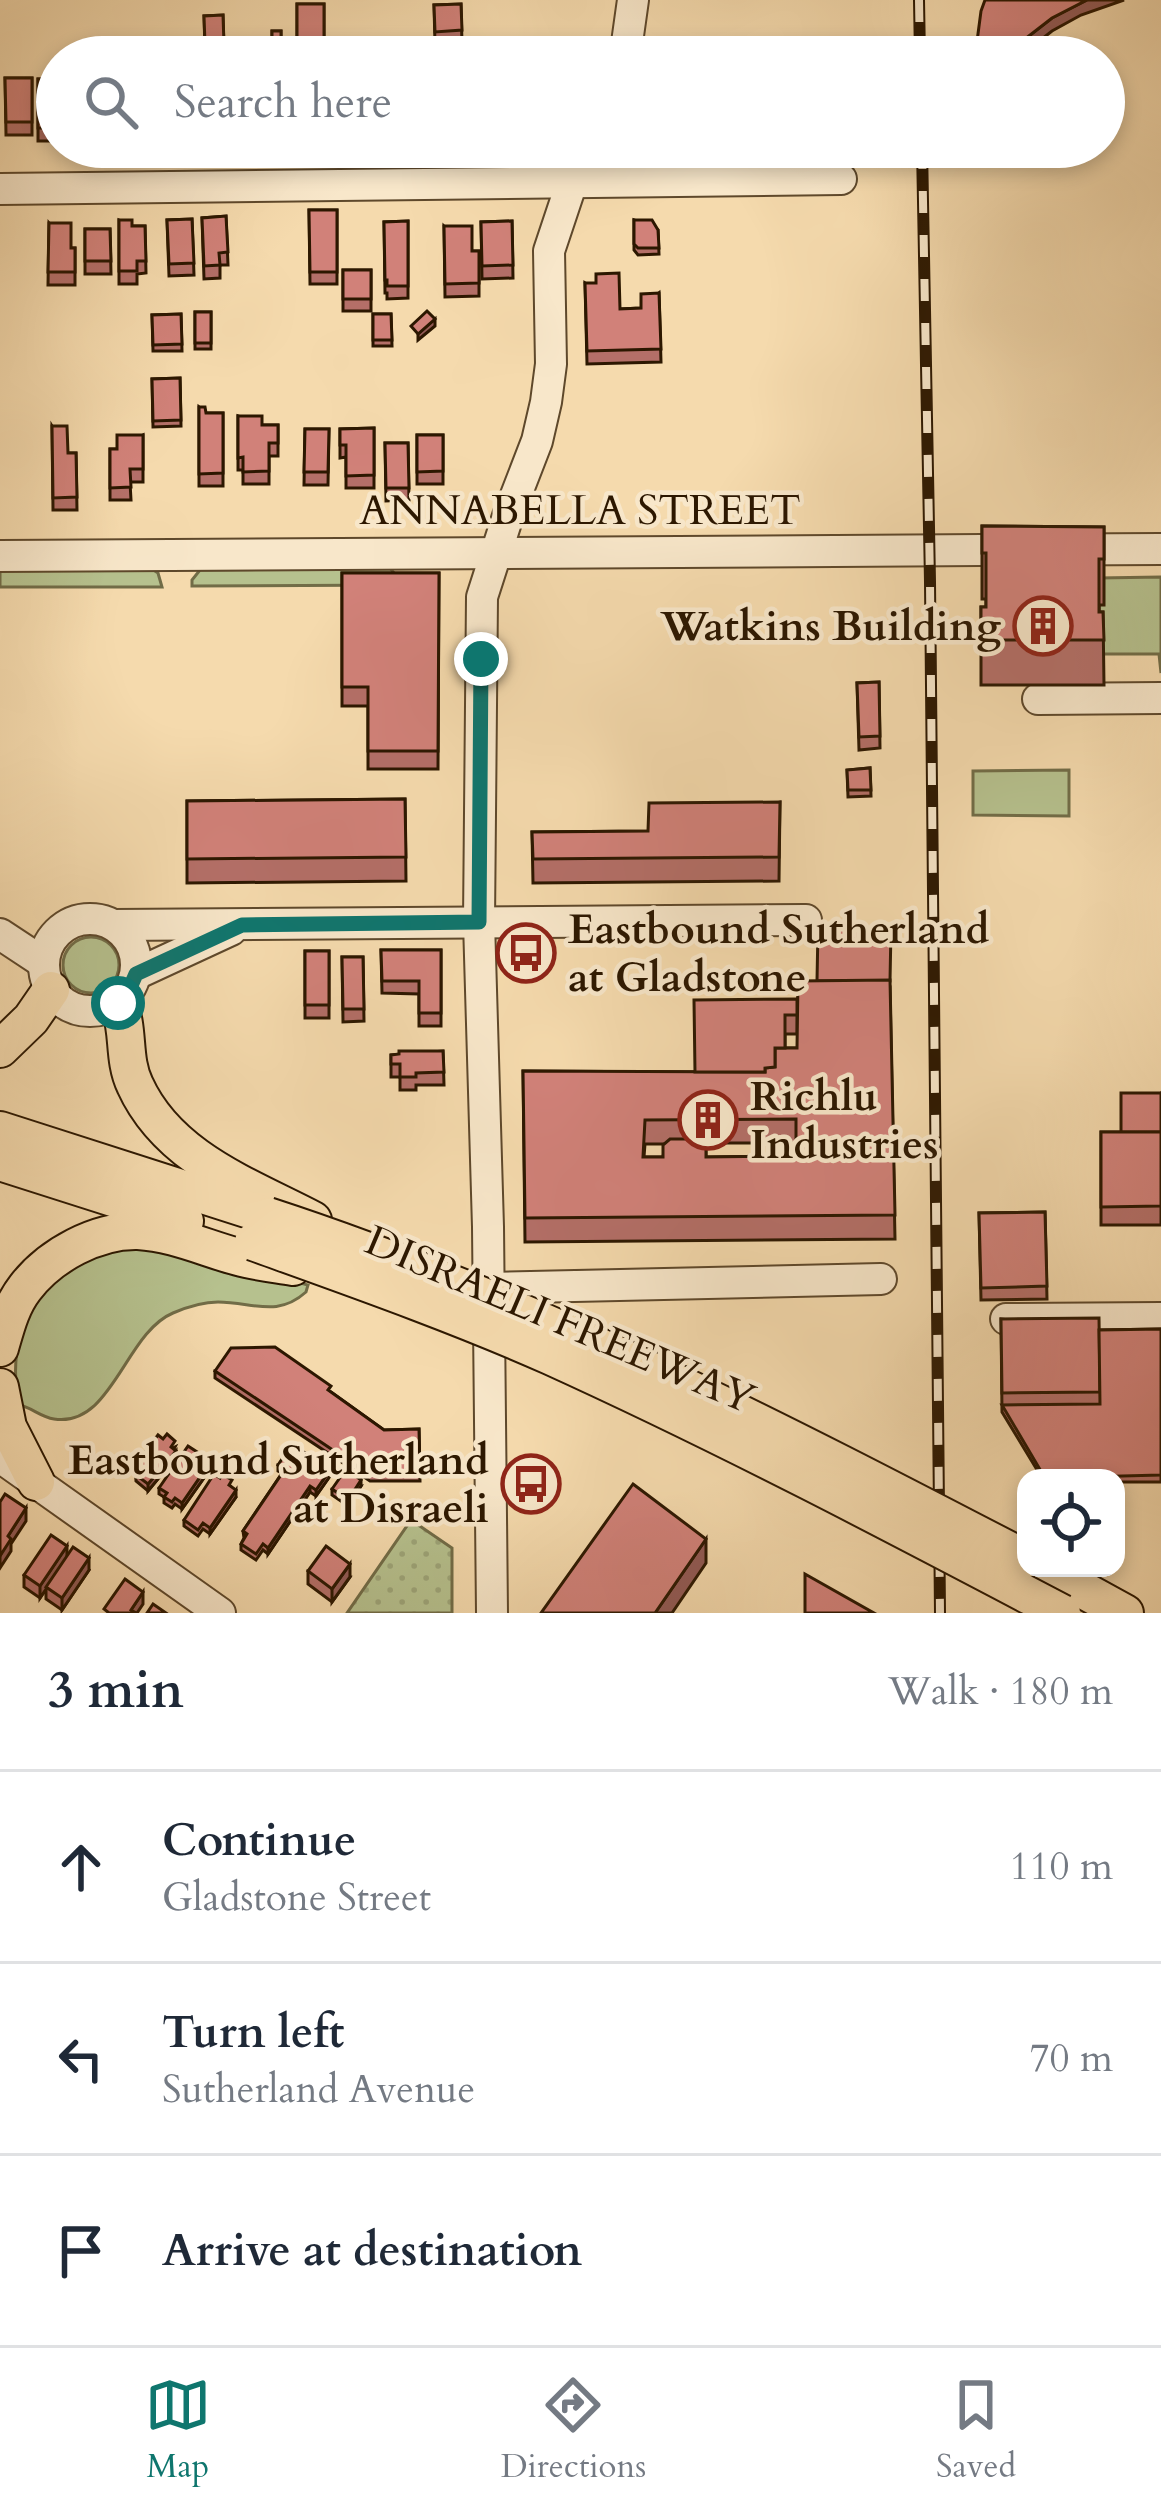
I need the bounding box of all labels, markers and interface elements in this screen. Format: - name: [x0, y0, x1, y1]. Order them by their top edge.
- search box: [36, 36, 1125, 168]
- icon: search: [78, 69, 144, 135]
- text: Search here: [174, 72, 392, 133]
- street label: ANNABELLA STREET: [359, 482, 801, 539]
- building icon: Watkins Building: [1012, 595, 1074, 657]
- place label: Watkins Building: [659, 598, 1001, 655]
- route end: [454, 632, 508, 686]
- place label: Eastbound Sutherland at Gladstone: [568, 901, 989, 1006]
- bus stop icon: Eastbound Sutherland at Gladstone: [495, 922, 557, 984]
- route start: [91, 976, 145, 1030]
- place label: Richlu Industries: [750, 1068, 939, 1173]
- building icon: Richlu Industries: [677, 1089, 739, 1151]
- street label: DISRAELI FREEWAY: [357, 1212, 764, 1428]
- place label: Eastbound Sutherland at Disraeli: [68, 1432, 489, 1537]
- bus stop icon: Eastbound Sutherland at Disraeli: [500, 1453, 562, 1515]
- map controls: [1017, 1469, 1125, 1577]
- button: locate: [1017, 1469, 1125, 1577]
- text: 3 min: [48, 1656, 184, 1726]
- text: Walk · 180 m: [888, 1665, 1113, 1718]
- text: Continue: [162, 1810, 356, 1871]
- icon: ahead: [48, 1834, 114, 1900]
- text: 110 m: [1010, 1840, 1113, 1893]
- text: Gladstone Street: [162, 1871, 431, 1924]
- text: Turn left: [162, 2002, 344, 2063]
- icon: left: [48, 2026, 114, 2092]
- text: 70 m: [1030, 2032, 1113, 2085]
- text: Sutherland Avenue: [162, 2063, 475, 2116]
- icon: arrive: [48, 2218, 114, 2284]
- text: Arrive at destination: [162, 2220, 582, 2281]
- tab: Map: [145, 2372, 211, 2489]
- tab: Directions: [501, 2372, 646, 2489]
- tab: Saved: [936, 2372, 1016, 2489]

